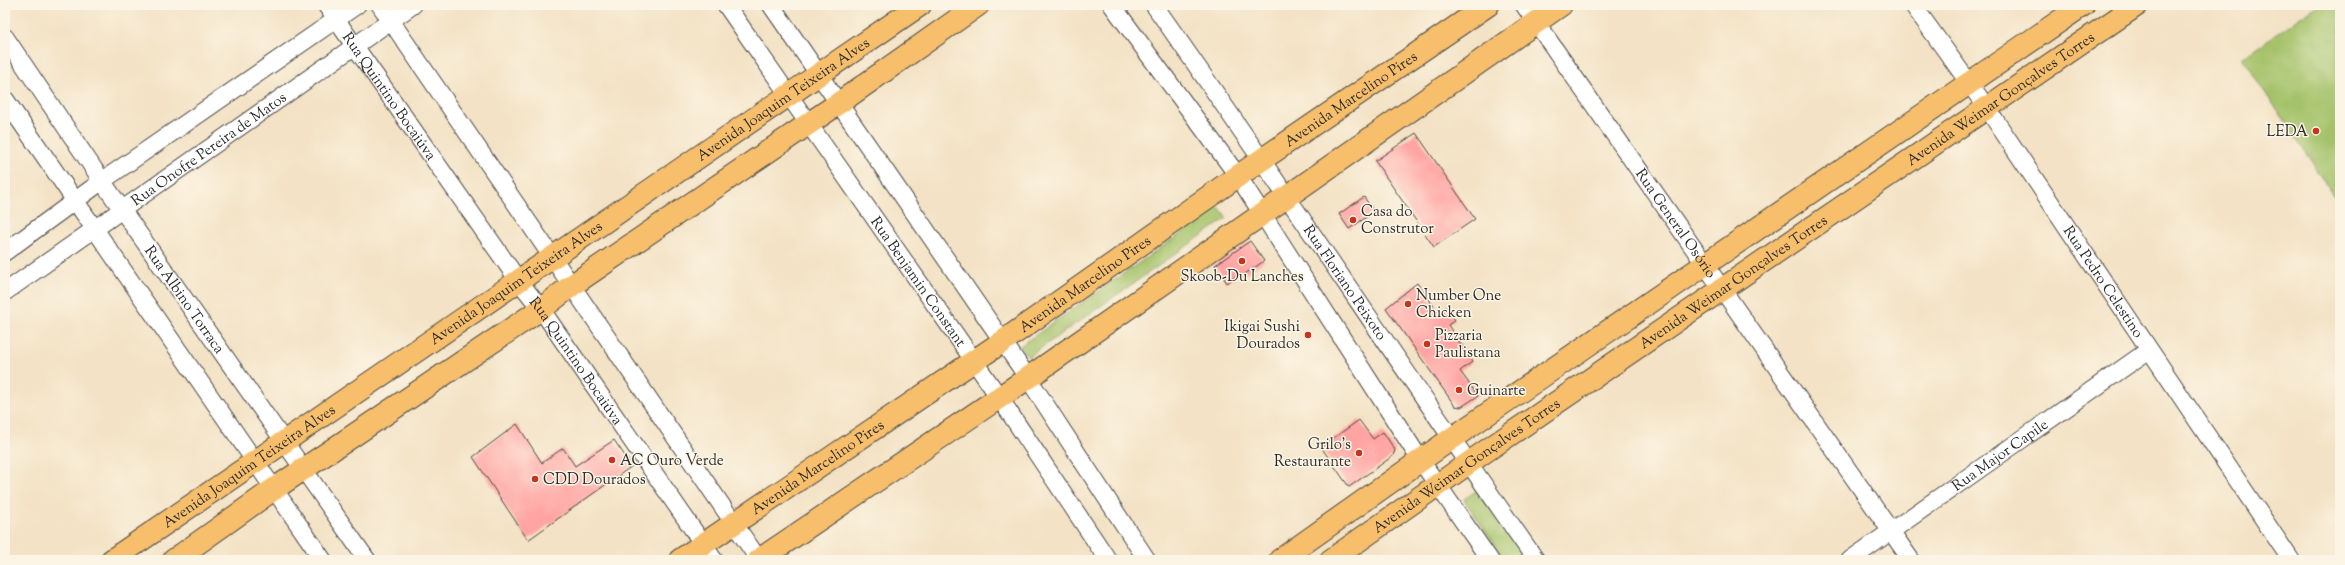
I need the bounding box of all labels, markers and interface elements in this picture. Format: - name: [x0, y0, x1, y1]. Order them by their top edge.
- street label: Avenida Weimar Gonçalves Torres: [1903, 28, 2100, 172]
- street label: Rua Quintino Bocaiúva: [336, 29, 440, 165]
- street label: Avenida Joaquim Teixeira Alves: [693, 33, 875, 167]
- street label: Avenida Marcelino Pires: [1281, 47, 1422, 153]
- street label: Rua Onofre Pereira de Matos: [128, 88, 292, 212]
- place label: LEDA: [2267, 122, 2308, 143]
- marker: LEDA: [2311, 126, 2321, 136]
- street label: Rua General Osório: [1629, 165, 1720, 283]
- place label: Casa do Construtor: [1361, 202, 1434, 240]
- street label: Avenida Weimar Gonçalves Torres: [1636, 211, 1832, 355]
- street label: Rua Benjamin Constant: [865, 213, 970, 352]
- marker: Casa do Construtor: [1348, 215, 1358, 225]
- street label: Avenida Joaquim Teixeira Alves: [426, 217, 608, 351]
- street label: Rua Floriano Peixoto: [1297, 221, 1391, 345]
- street label: Rua Pedro Celestino: [2057, 222, 2148, 343]
- street label: Avenida Marcelino Pires: [1015, 231, 1156, 339]
- street label: Rua Albino Torraca: [138, 242, 229, 358]
- marker: Skoob-Du Lanches: [1237, 256, 1247, 266]
- place label: Skoob-Du Lanches: [1180, 267, 1304, 288]
- place label: Number One Chicken: [1416, 286, 1501, 324]
- street label: Rua Quintino Bocaiúva: [523, 293, 627, 430]
- marker: Number One Chicken: [1403, 299, 1413, 309]
- place label: Ikigai Sushi Dourados: [1224, 317, 1300, 355]
- place label: Pizzaria Paulistana: [1435, 326, 1501, 364]
- marker: Ikigai Sushi Dourados: [1303, 330, 1313, 340]
- marker: Pizzaria Paulistana: [1422, 339, 1432, 349]
- place label: Guinarte: [1467, 381, 1526, 402]
- marker: Guinarte: [1454, 385, 1464, 395]
- street label: Avenida Weimar Gonçalves Torres: [1369, 394, 1565, 539]
- street label: Avenida Joaquim Teixeira Alves: [159, 400, 340, 534]
- street label: Avenida Marcelino Pires: [747, 415, 889, 521]
- street label: Rua Major Capile: [1948, 415, 2053, 497]
- place label: Grilo's Restaurante: [1274, 435, 1351, 473]
- marker: Grilo's Restaurante: [1354, 448, 1364, 458]
- place label: AC Ouro Verde: [620, 451, 724, 472]
- marker: AC Ouro Verde: [607, 455, 617, 465]
- place label: CDD Dourados: [543, 470, 646, 491]
- marker: CDD Dourados: [530, 474, 540, 484]

